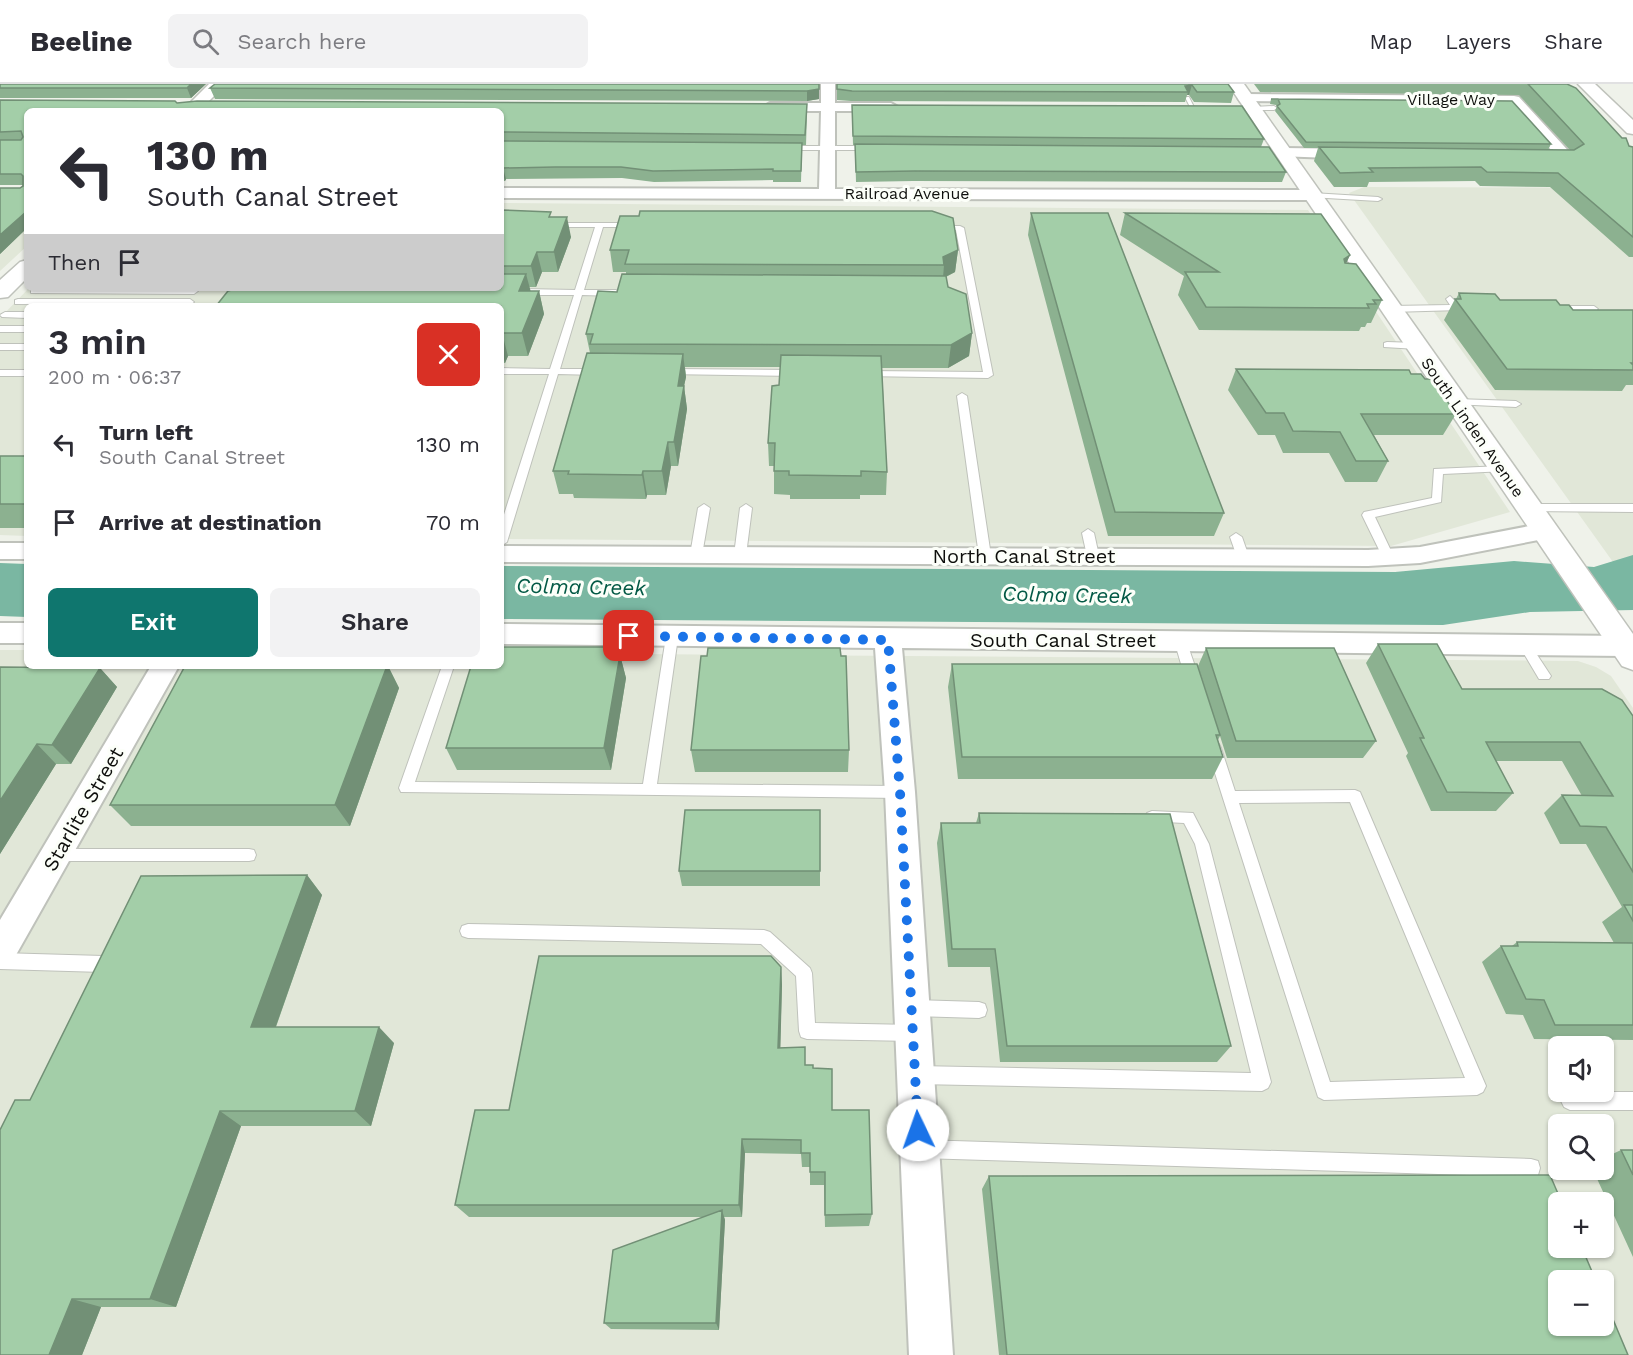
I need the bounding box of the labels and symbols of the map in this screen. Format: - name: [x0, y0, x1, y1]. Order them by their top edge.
- street label: Village Way: [1407, 90, 1496, 109]
- street label: Railroad Avenue: [844, 184, 970, 203]
- street label: South Linden Avenue: [1417, 354, 1528, 501]
- street label: North Canal Street: [933, 544, 1116, 568]
- water label: Colma Creek: [516, 573, 647, 600]
- water label: Colma Creek: [1002, 581, 1133, 608]
- pin: [603, 610, 654, 661]
- street label: South Canal Street: [970, 628, 1157, 652]
- street label: Starlite Street: [38, 742, 128, 875]
- position arrow: [886, 1098, 950, 1162]

